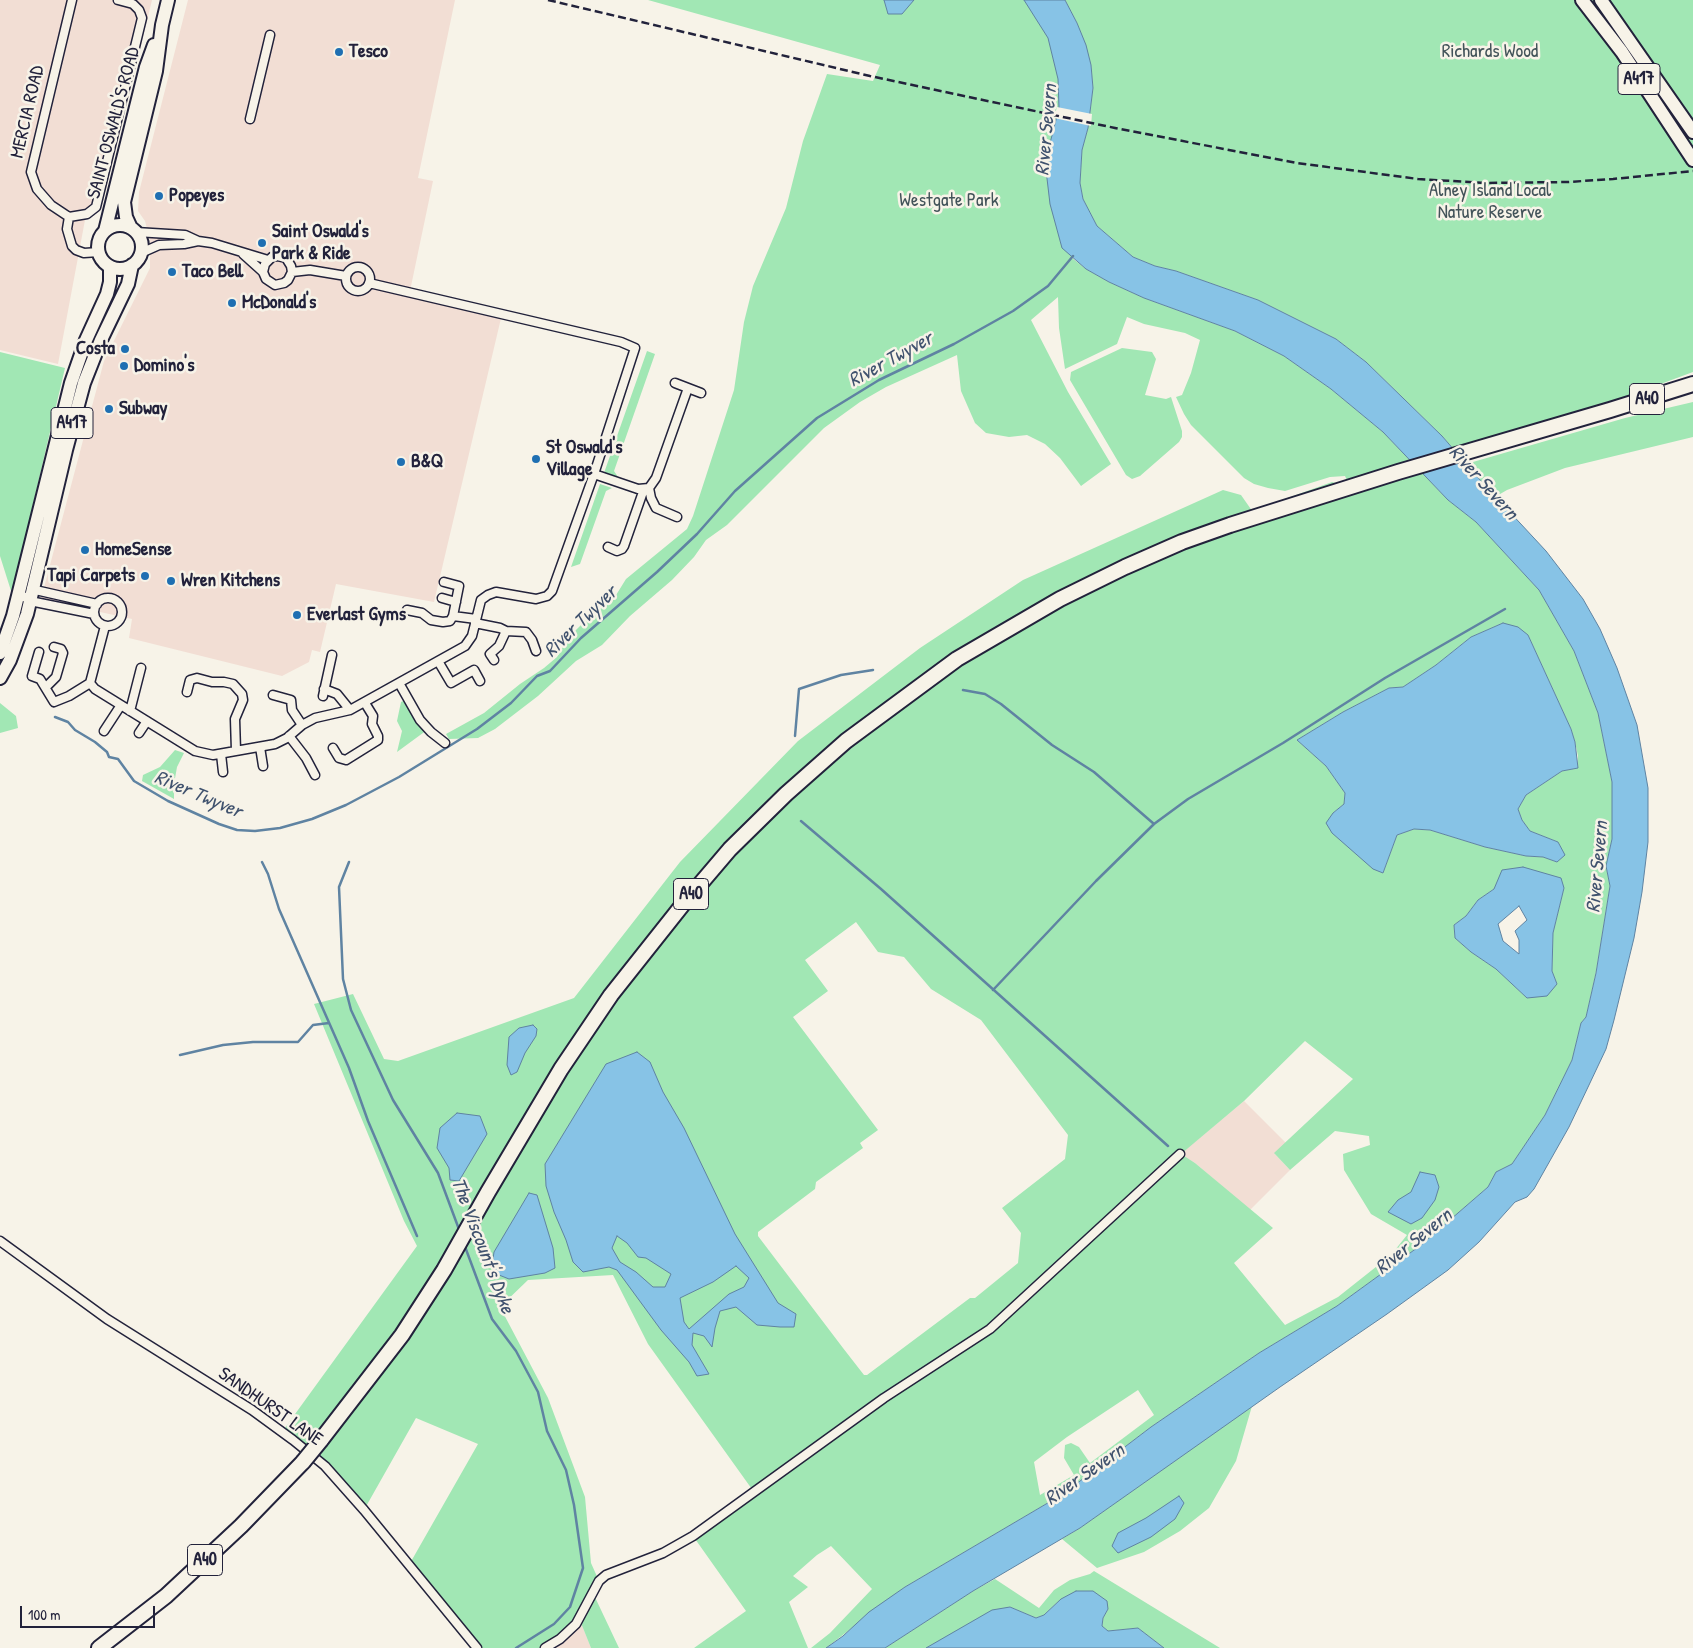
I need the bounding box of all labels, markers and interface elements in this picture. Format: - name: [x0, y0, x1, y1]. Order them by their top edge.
- place label: Tesco: [349, 41, 388, 63]
- park label: Richards Wood: [1442, 41, 1538, 63]
- street label: SAINT OSWALD'S ROAD: [83, 45, 145, 201]
- marker: Tesco: [333, 46, 345, 58]
- street label: MERCIA ROAD: [6, 63, 50, 161]
- road number: A417: [1618, 64, 1660, 95]
- water label: River Severn: [1031, 83, 1063, 177]
- park label: Alney Island Local Nature Reserve: [1429, 180, 1551, 224]
- place label: Popeyes: [169, 185, 224, 207]
- marker: Popeyes: [153, 190, 165, 202]
- park label: Westgate Park: [899, 190, 999, 212]
- place label: Saint Oswald's Park & Ride: [272, 221, 369, 265]
- marker: Saint Oswald's Park & Ride: [256, 237, 268, 249]
- place label: Taco Bell: [182, 261, 243, 283]
- marker: Taco Bell: [166, 266, 178, 278]
- place label: McDonald's: [242, 292, 316, 314]
- marker: McDonald's: [226, 297, 238, 309]
- water label: River Twyver: [845, 327, 937, 393]
- place label: Costa: [76, 338, 115, 360]
- marker: Costa: [119, 343, 131, 355]
- place label: Domino's: [134, 355, 195, 377]
- marker: Domino's: [118, 360, 130, 372]
- road number: A40: [1630, 384, 1664, 414]
- place label: Subway: [119, 398, 167, 420]
- marker: Subway: [103, 403, 115, 415]
- road number: A417: [51, 408, 93, 438]
- place label: St Oswald's Village: [546, 437, 623, 481]
- water label: River Severn: [1443, 441, 1523, 525]
- place label: B&Q: [411, 451, 443, 473]
- marker: St Oswald's Village: [530, 453, 542, 465]
- marker: B&Q: [395, 456, 407, 468]
- place label: HomeSense: [95, 539, 172, 561]
- marker: HomeSense: [79, 544, 91, 556]
- place label: Tapi Carpets: [47, 565, 135, 587]
- marker: Tapi Carpets: [139, 570, 151, 582]
- place label: Wren Kitchens: [181, 570, 280, 592]
- marker: Wren Kitchens: [165, 575, 177, 587]
- water label: River Twyver: [539, 581, 623, 663]
- place label: Everlast Gyms: [307, 604, 406, 626]
- marker: Everlast Gyms: [291, 609, 303, 621]
- water label: River Twyver: [151, 766, 245, 824]
- water label: River Severn: [1582, 820, 1614, 914]
- road number: A40: [674, 879, 708, 910]
- water label: The Viscount's Dyke: [445, 1175, 519, 1317]
- water label: River Severn: [1371, 1204, 1457, 1280]
- street label: SANDHURST LANE: [214, 1363, 326, 1451]
- water label: River Severn: [1041, 1439, 1129, 1511]
- road number: A40: [188, 1544, 222, 1576]
- scale bar: [22, 1596, 158, 1628]
- text: 100 m: [28, 1604, 61, 1625]

